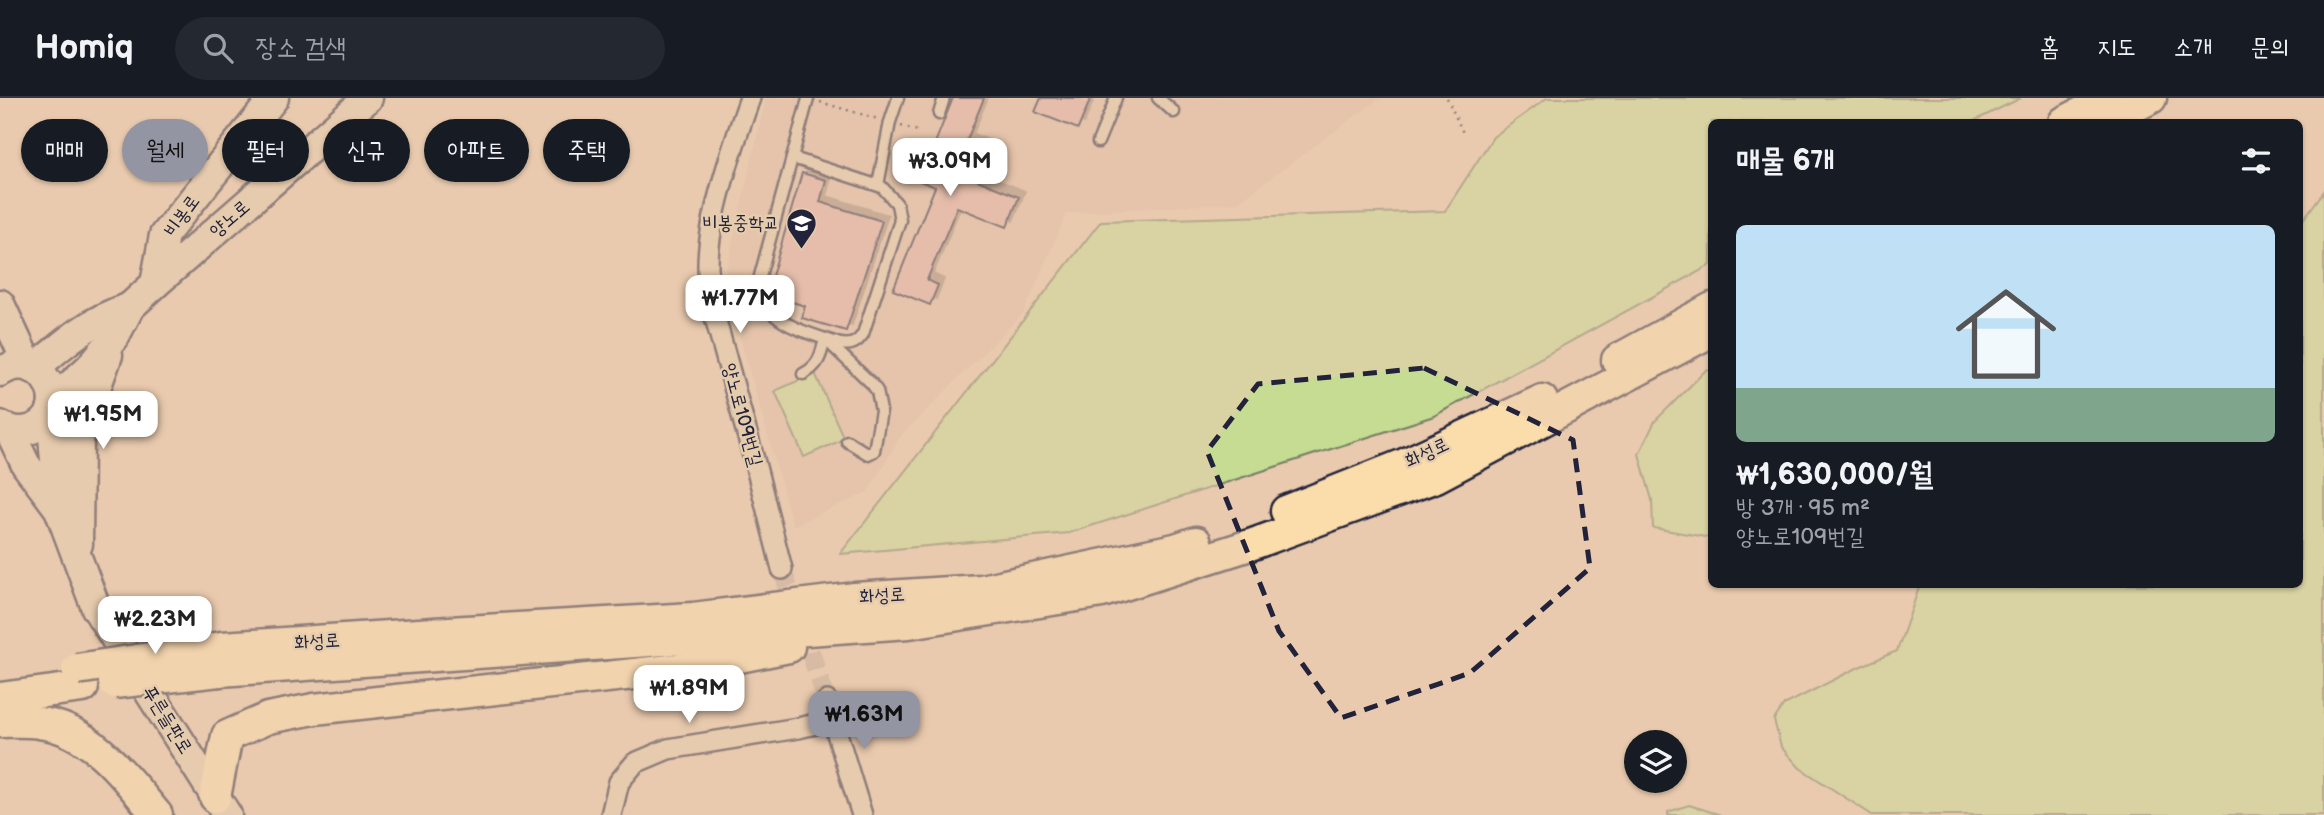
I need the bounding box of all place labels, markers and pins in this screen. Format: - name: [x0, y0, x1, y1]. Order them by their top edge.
- pin: ₩3.09M: [893, 139, 1007, 198]
- school or university icon: 비봉중학교: [785, 206, 819, 250]
- place label: 비봉중학교: [703, 212, 779, 235]
- pin: ₩1.77M: [683, 275, 797, 335]
- pin: ₩1.95M: [46, 392, 160, 451]
- pin: ₩2.23M: [98, 596, 212, 656]
- pin: ₩1.89M: [632, 666, 746, 725]
- pin: ₩1.63M: [807, 692, 921, 751]

